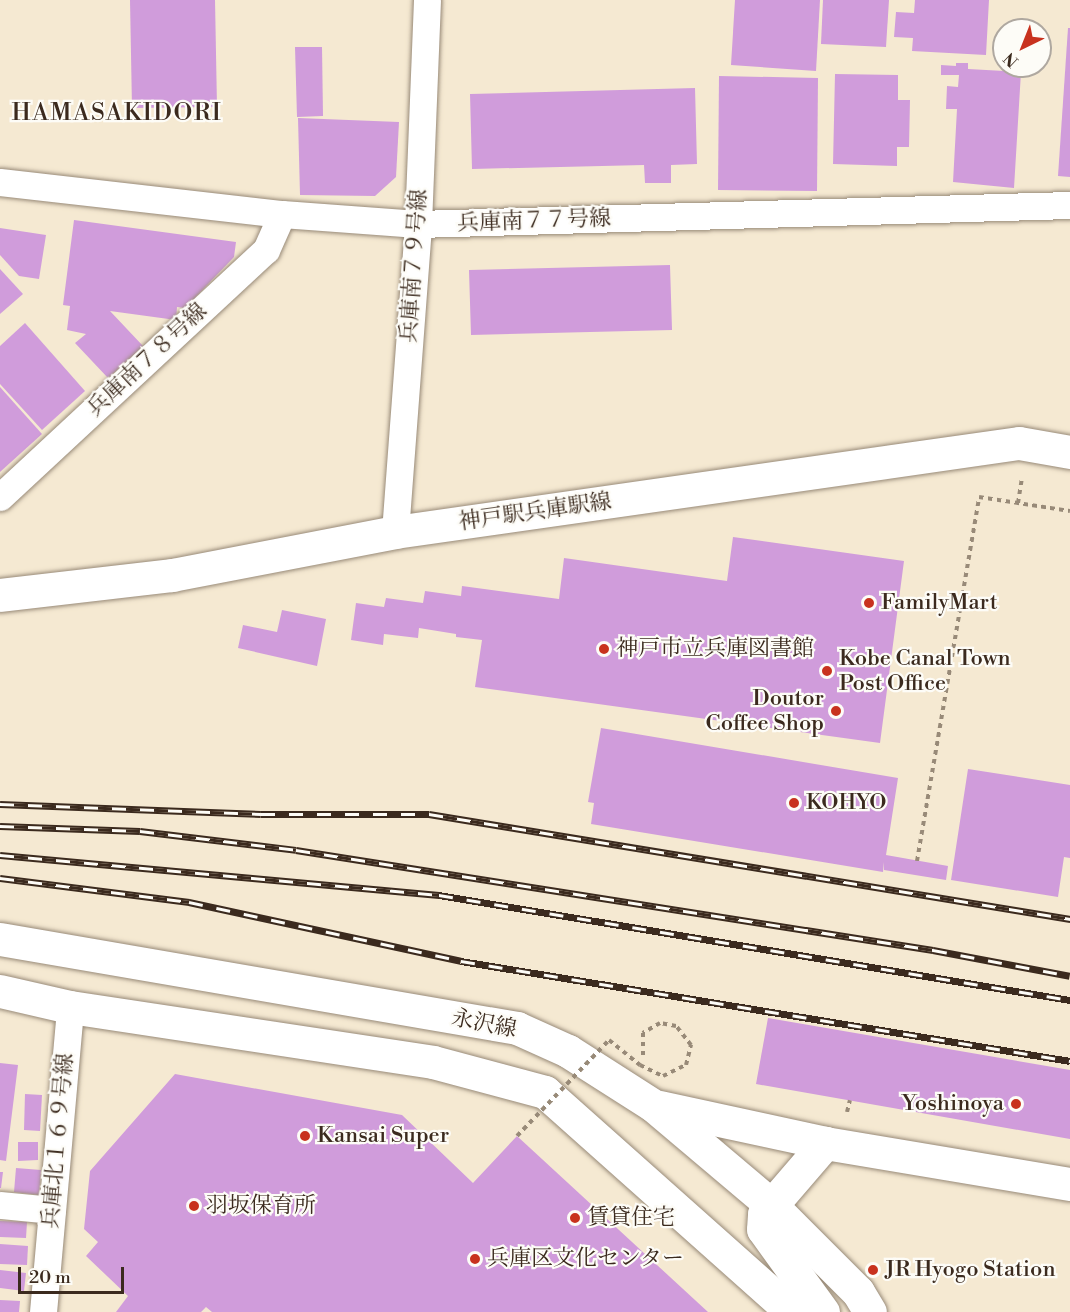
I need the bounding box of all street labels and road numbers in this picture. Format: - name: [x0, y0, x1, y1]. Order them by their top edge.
- street label: 兵庫南７９号線: [395, 188, 433, 344]
- street label: 兵庫南７７号線: [457, 205, 611, 237]
- street label: 兵庫南７８号線: [82, 298, 212, 422]
- street label: 神戸駅兵庫駅線: [457, 488, 613, 536]
- street label: 永沢線: [449, 1005, 519, 1043]
- street label: 兵庫北１６９号線: [37, 1052, 79, 1230]

